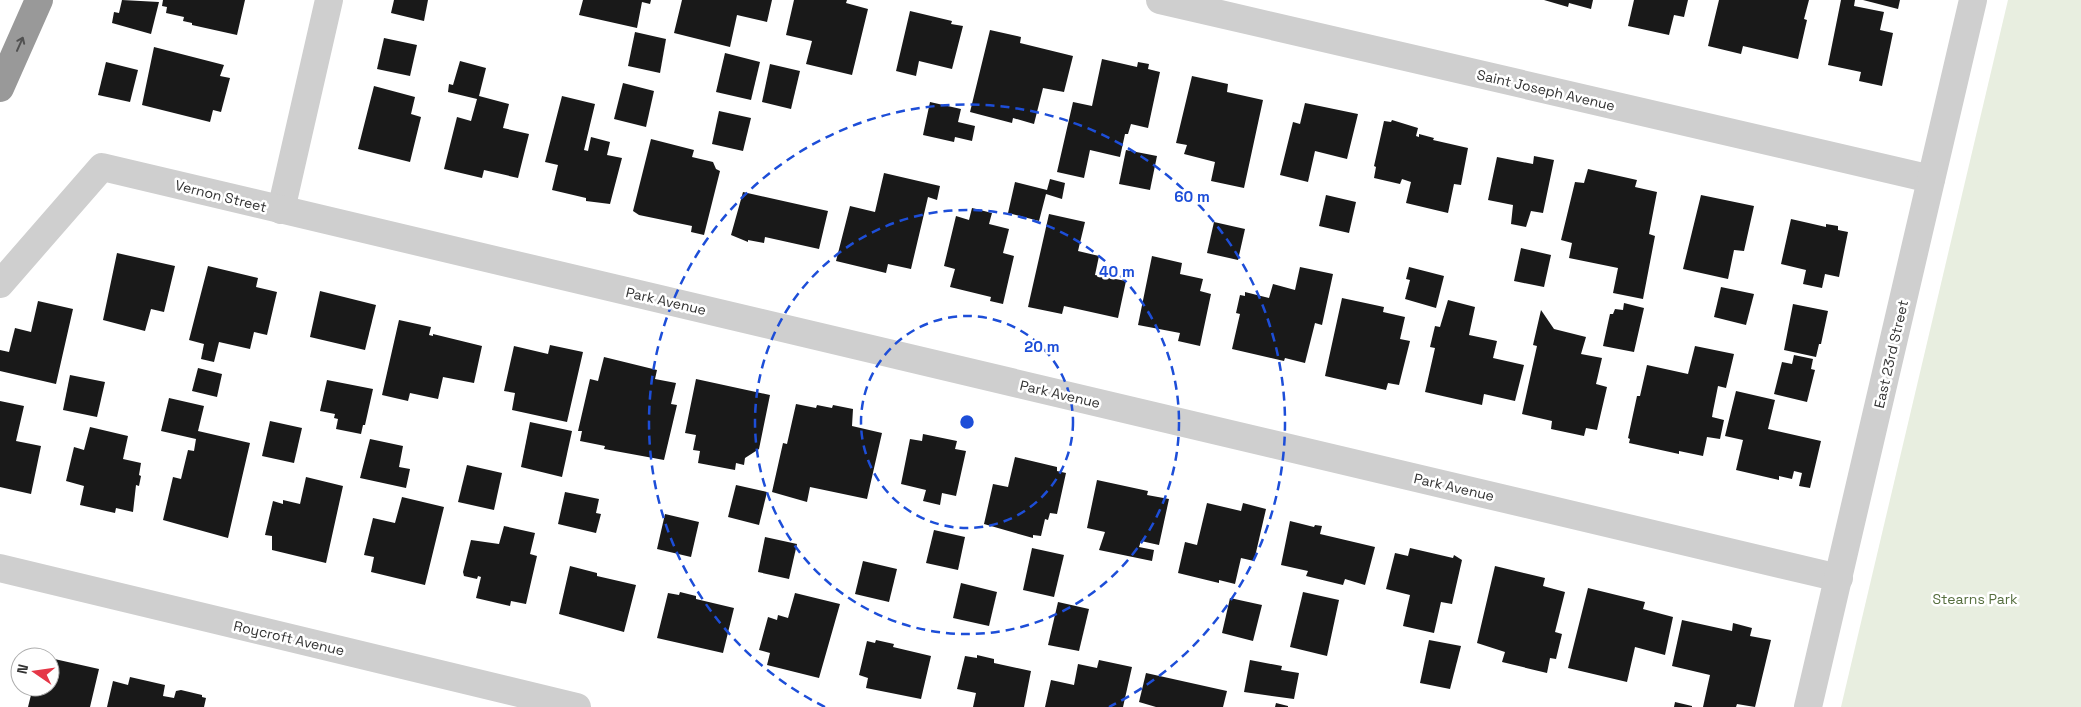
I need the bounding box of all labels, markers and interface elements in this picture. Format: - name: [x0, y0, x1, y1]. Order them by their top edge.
- one-way arrow: [15, 37, 25, 52]
- street label: Saint Joseph Avenue: [1475, 65, 1617, 115]
- street label: Vernon Street: [173, 176, 269, 216]
- text: 60 m: [1174, 187, 1210, 206]
- text: 40 m: [1099, 262, 1135, 281]
- street label: Park Avenue: [624, 283, 708, 319]
- street label: East 23rd Street: [1870, 298, 1912, 410]
- text: 20 m: [1024, 337, 1060, 356]
- street label: Park Avenue: [1018, 376, 1102, 412]
- centre of rings: [958, 413, 976, 431]
- street label: Park Avenue: [1412, 469, 1496, 505]
- park label: Stearns Park: [1932, 590, 2018, 608]
- street label: Roycroft Avenue: [232, 617, 346, 659]
- north arrow: [10, 647, 60, 697]
- text: N: [13, 662, 32, 676]

